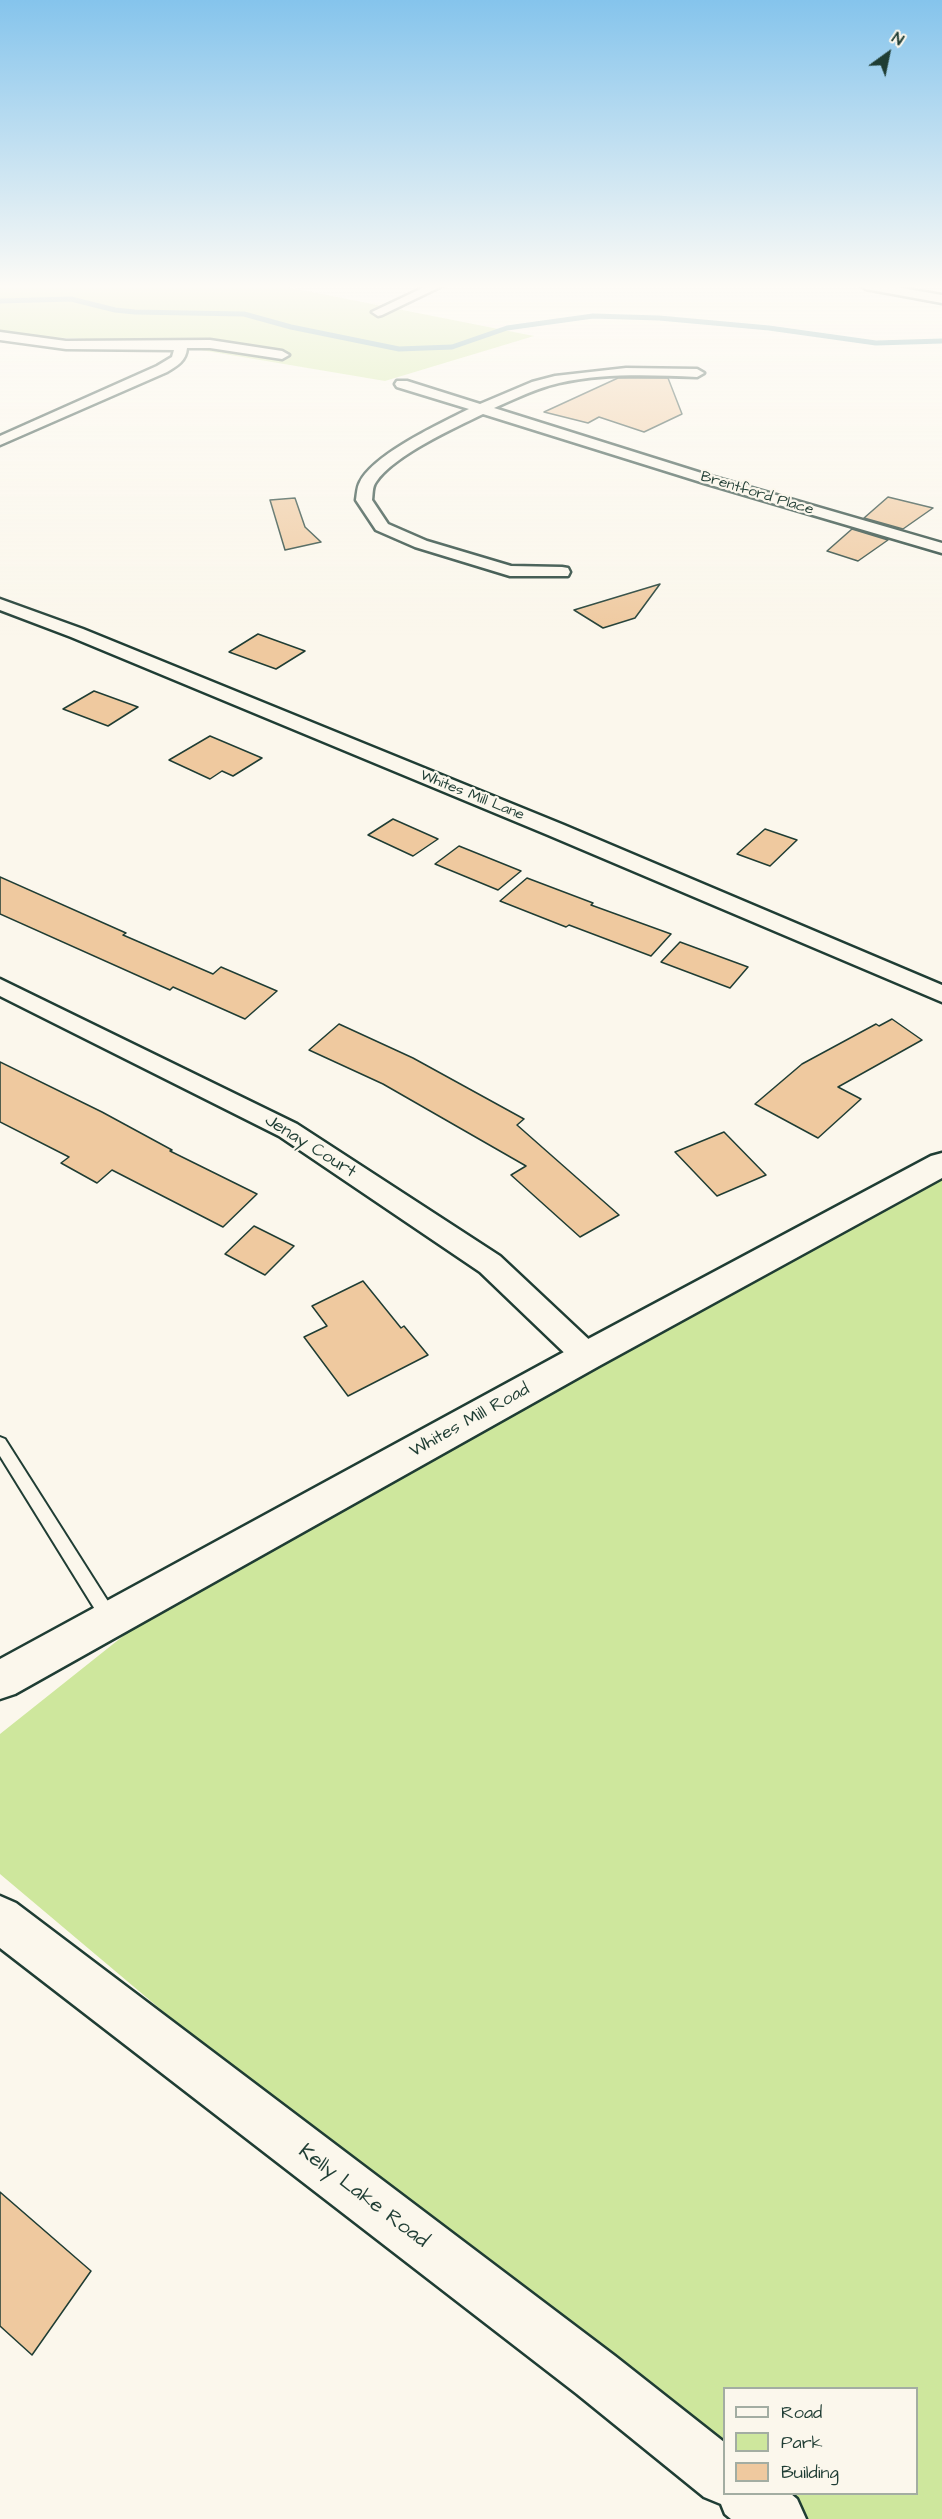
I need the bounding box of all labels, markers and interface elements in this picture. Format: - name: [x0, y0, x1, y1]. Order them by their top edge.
- north arrow: [858, 24, 918, 84]
- text: N: [888, 27, 908, 51]
- street label: Brentford Place: [698, 468, 816, 520]
- street label: Whites Mill Lane: [417, 767, 527, 825]
- street label: Jenay Court: [260, 1110, 360, 1184]
- street label: Whites Mill Road: [406, 1379, 534, 1463]
- street label: Kelly Lake Road: [293, 2140, 433, 2254]
- legend: [723, 2387, 918, 2495]
- text: Road: [781, 2400, 822, 2425]
- text: Park: [781, 2430, 823, 2455]
- text: Building: [781, 2460, 839, 2485]

